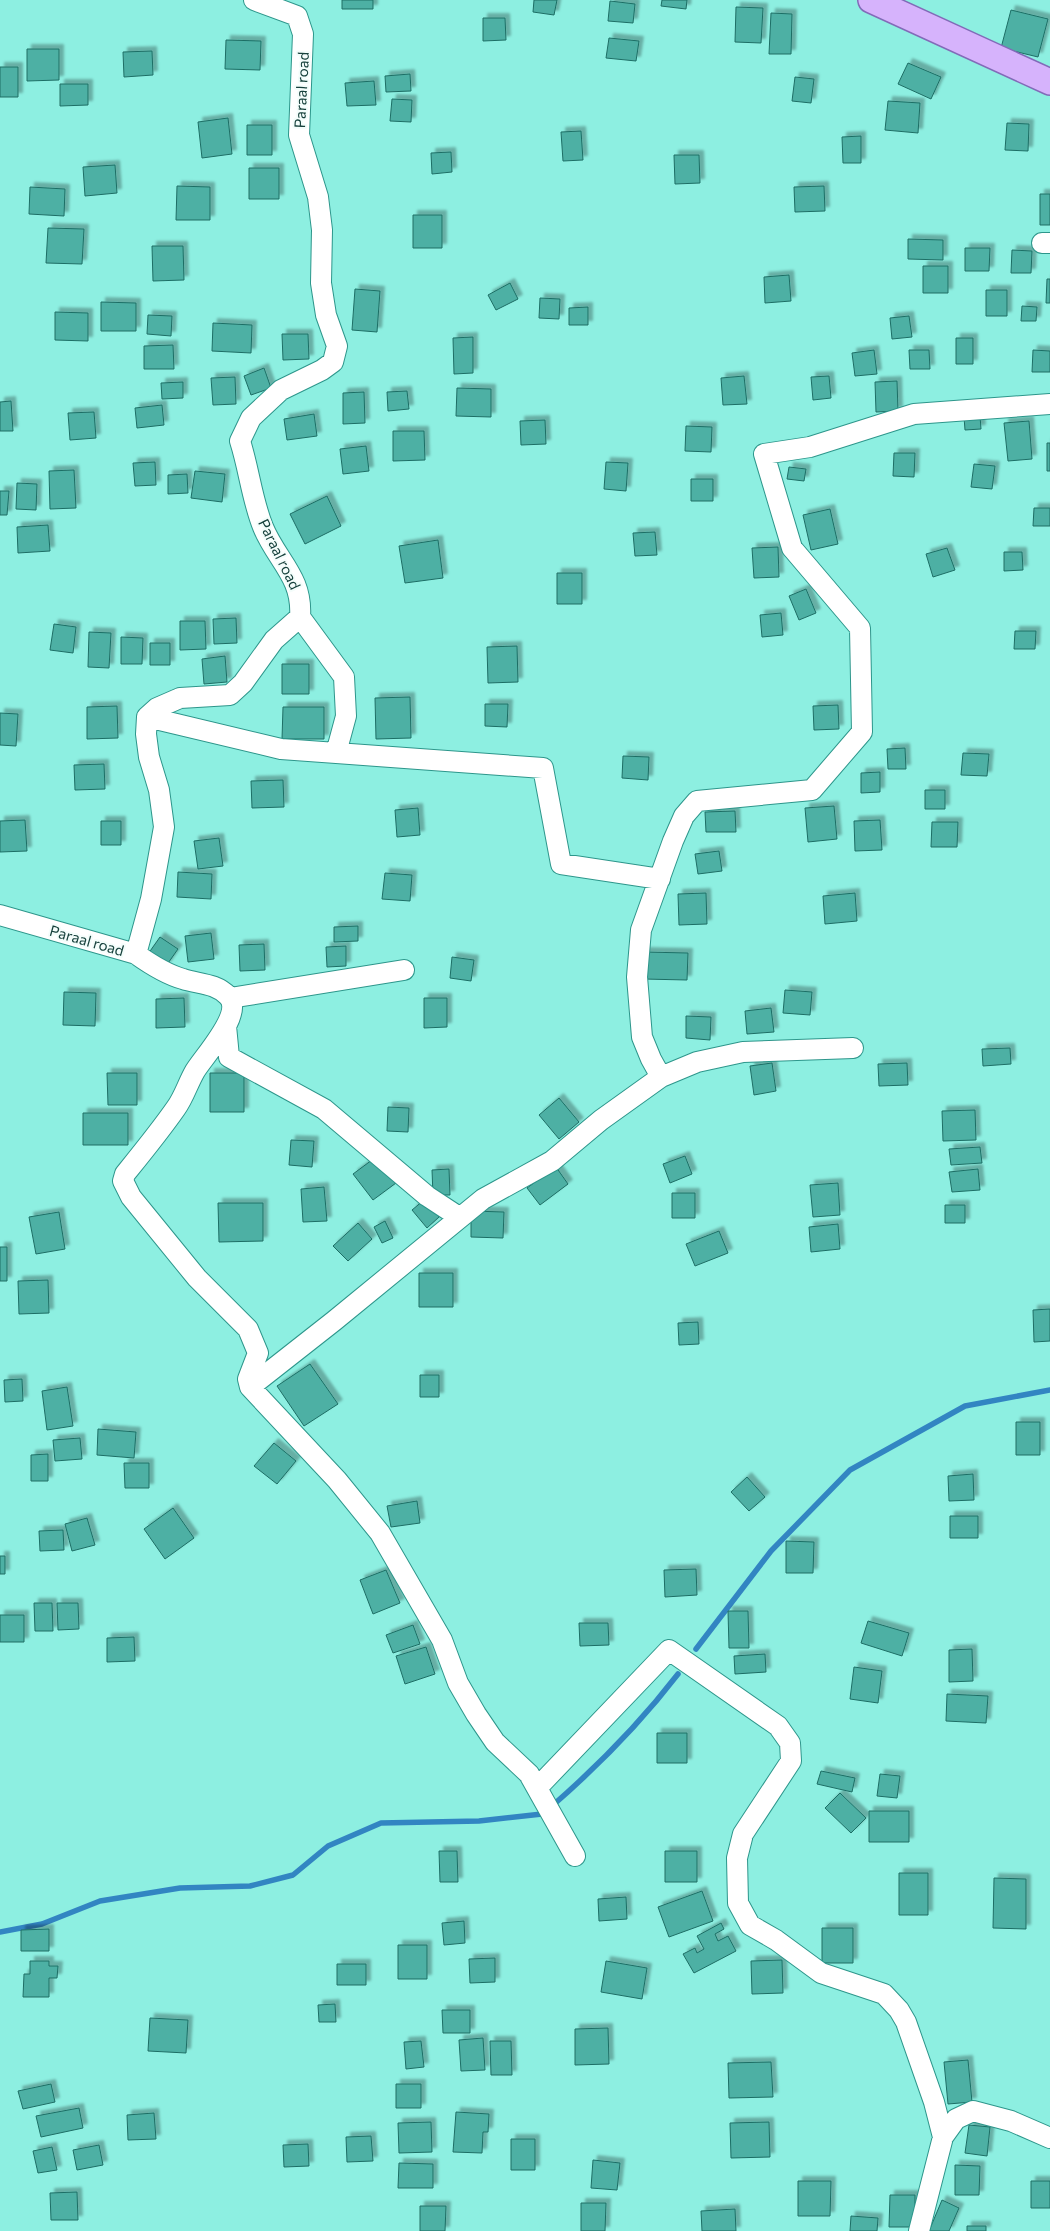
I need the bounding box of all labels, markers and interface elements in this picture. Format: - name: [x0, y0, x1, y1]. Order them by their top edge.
- street label: Paraal road: [290, 51, 312, 129]
- street label: Paraal road: [255, 516, 305, 592]
- street label: Paraal road: [48, 921, 126, 959]

